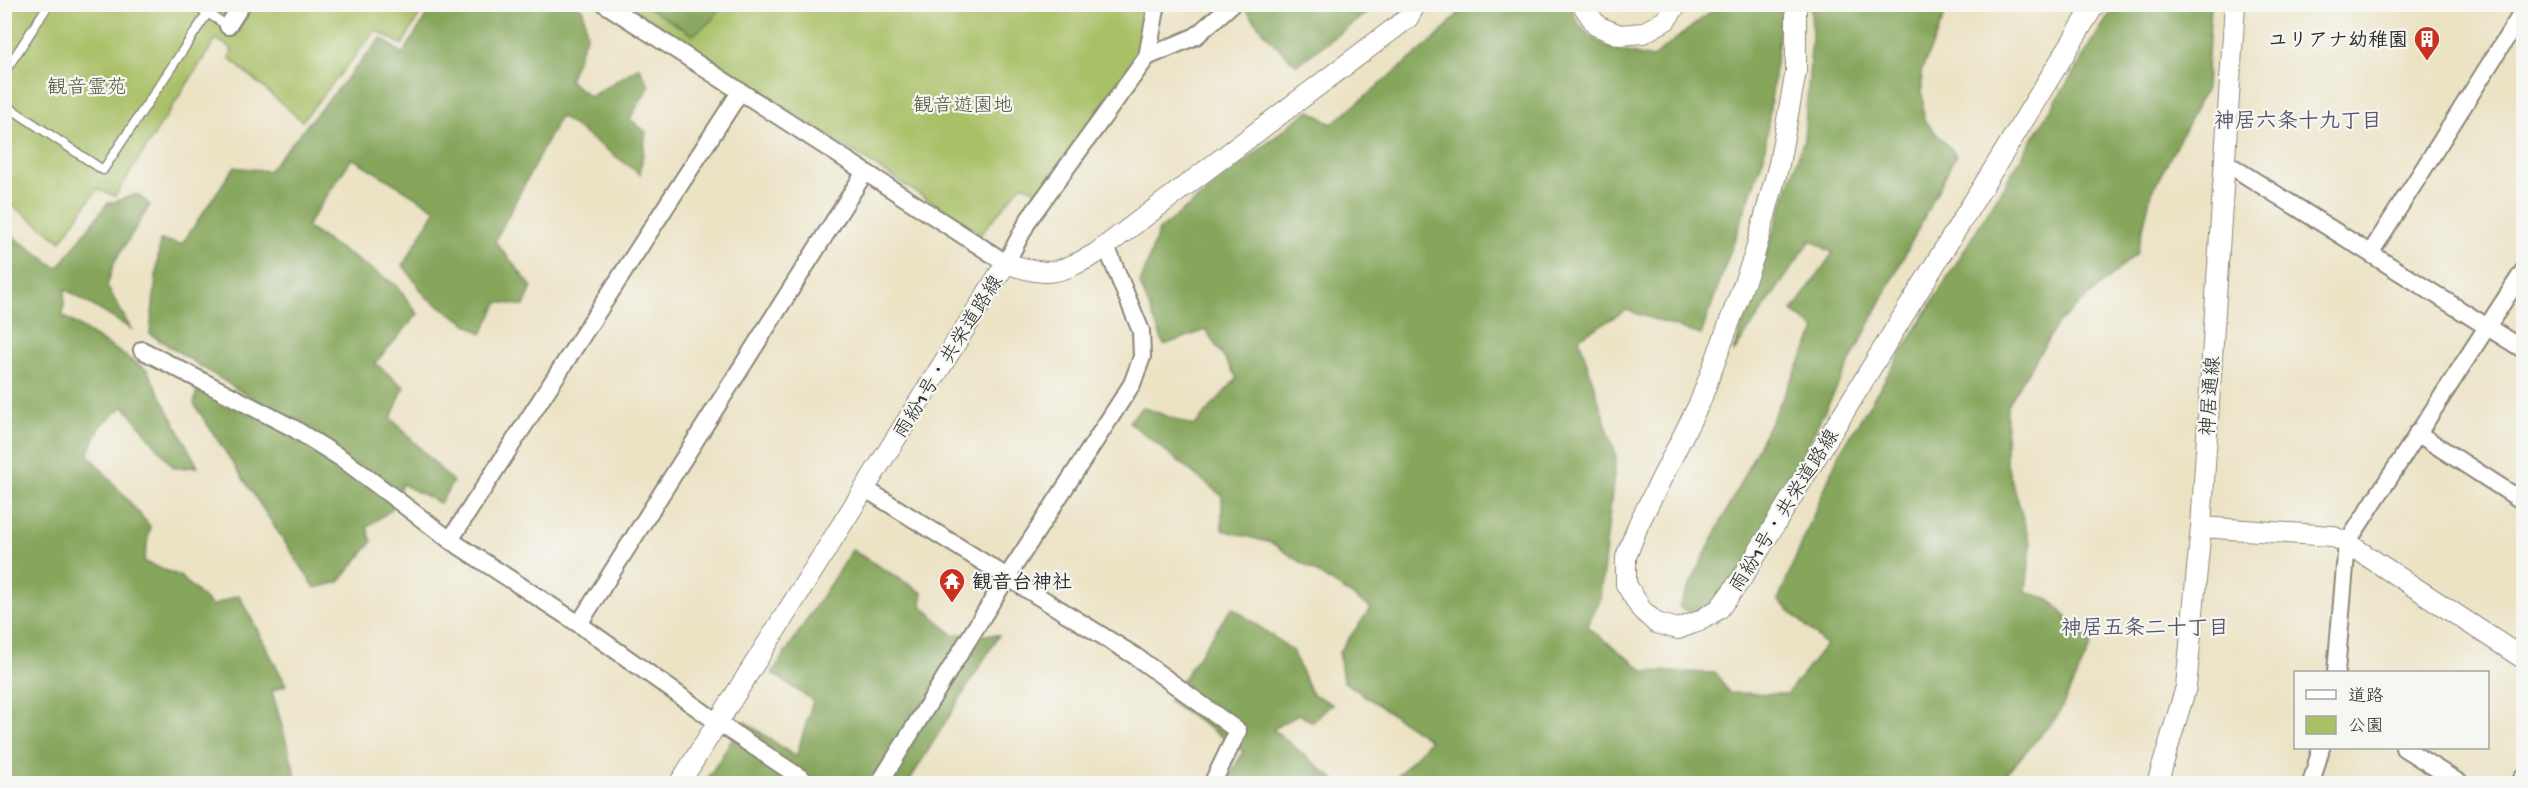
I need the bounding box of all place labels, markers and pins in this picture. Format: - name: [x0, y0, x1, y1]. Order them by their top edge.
- building icon: ユリアナ幼稚園: [2412, 24, 2442, 62]
- place label: ユリアナ幼稚園: [2268, 29, 2408, 54]
- temple icon: 観音台神社: [937, 566, 967, 604]
- place label: 観音台神社: [972, 571, 1072, 596]

